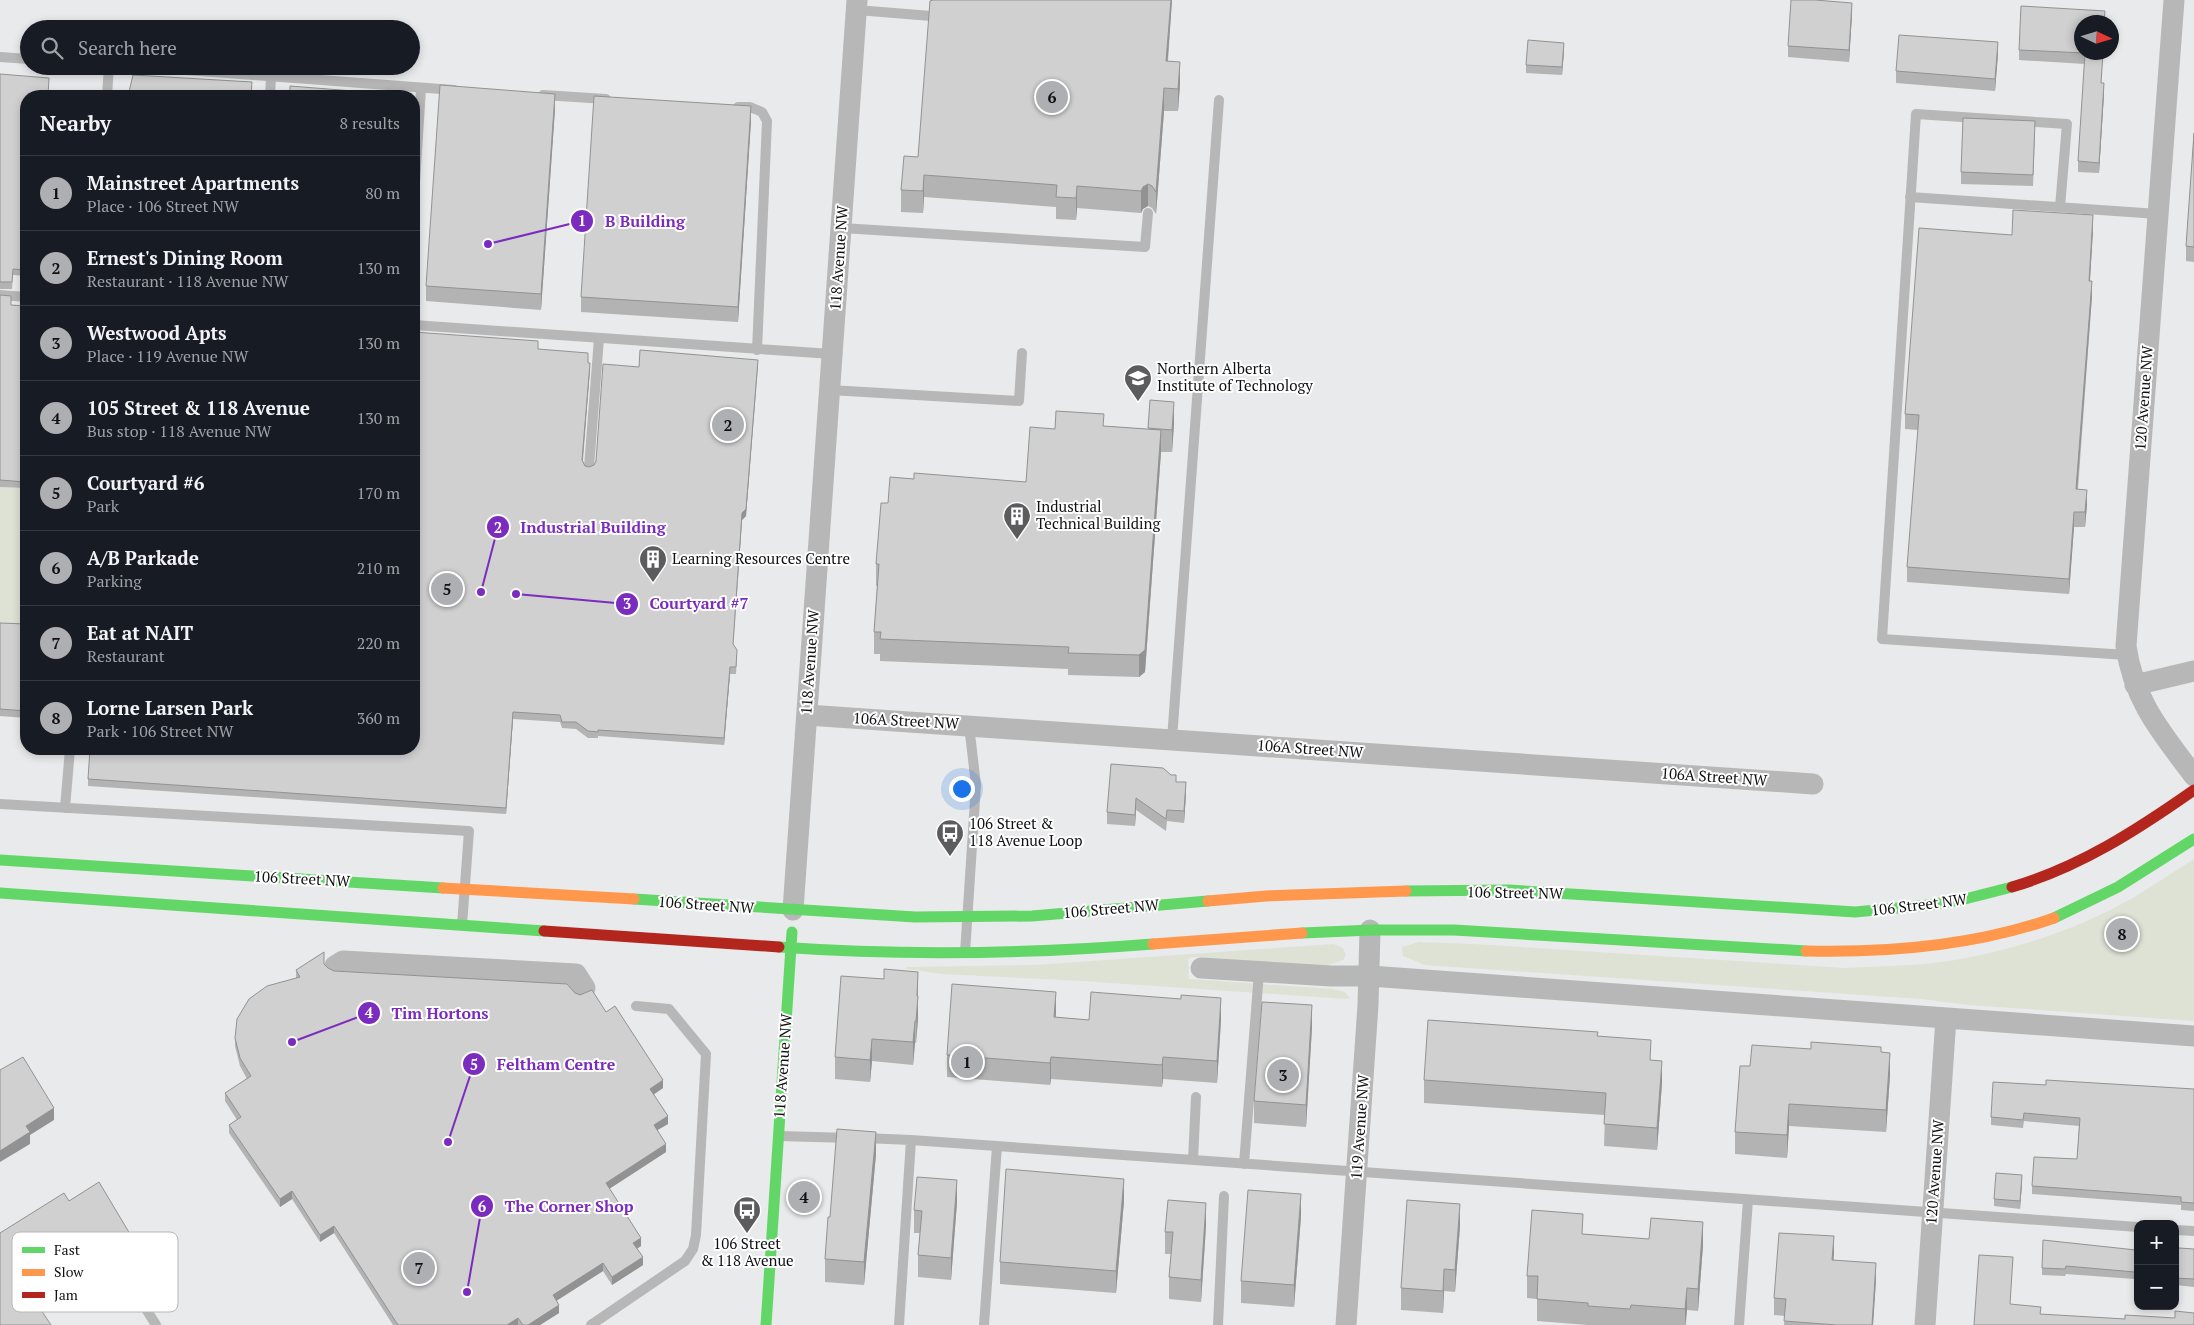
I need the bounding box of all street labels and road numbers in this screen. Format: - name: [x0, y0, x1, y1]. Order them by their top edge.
- street label: 118 Avenue NW: [824, 204, 852, 311]
- street label: 120 Avenue NW: [2129, 344, 2157, 451]
- street label: 118 Avenue NW: [795, 608, 823, 715]
- street label: 106A Street NW: [852, 707, 961, 733]
- street label: 106A Street NW: [1256, 734, 1365, 762]
- street label: 106A Street NW: [1660, 762, 1769, 790]
- street label: 106 Street NW: [253, 865, 352, 891]
- street label: 106 Street NW: [1467, 881, 1564, 903]
- street label: 106 Street NW: [1870, 888, 1969, 920]
- street label: 106 Street NW: [657, 891, 756, 917]
- street label: 106 Street NW: [1062, 894, 1161, 922]
- street label: 118 Avenue NW: [768, 1012, 796, 1119]
- street label: 119 Avenue NW: [1345, 1073, 1373, 1180]
- street label: 120 Avenue NW: [1920, 1118, 1948, 1225]

